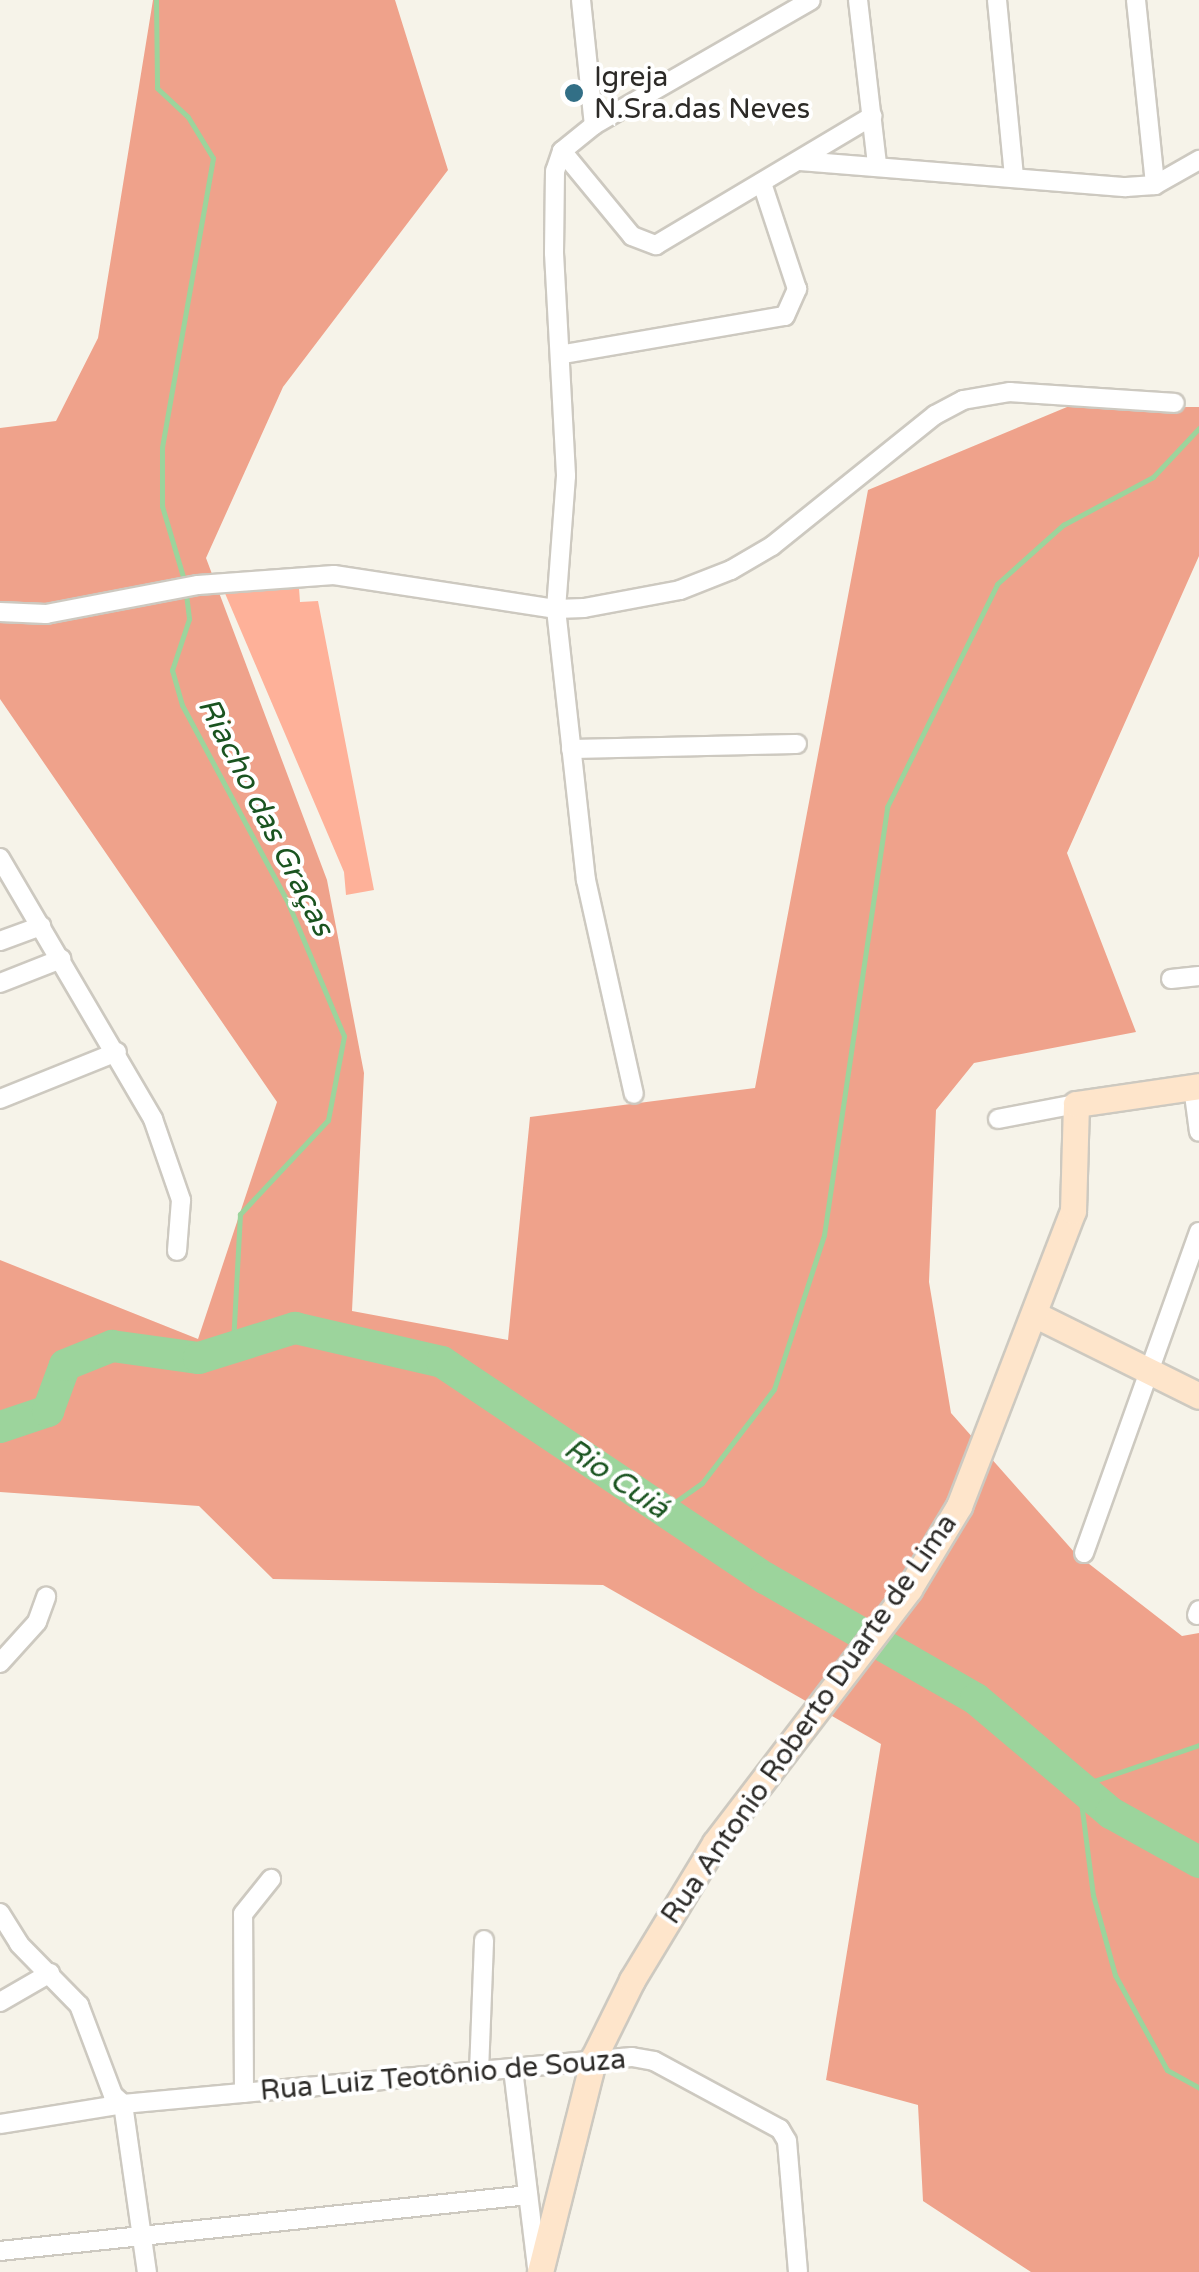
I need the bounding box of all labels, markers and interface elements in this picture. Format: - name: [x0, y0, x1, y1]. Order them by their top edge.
- place label: Igreja N.Sra.das Neves: [594, 60, 810, 126]
- marker: Igreja N.Sra.das Neves: [563, 82, 585, 104]
- water label: Riacho das Graças: [189, 692, 341, 942]
- water label: Rio Cuiá: [557, 1431, 675, 1527]
- street label: Rua Antonio Roberto Duarte de Lima: [654, 1508, 964, 1930]
- street label: Rua Luiz Teotônio de Souza: [259, 2042, 627, 2108]

